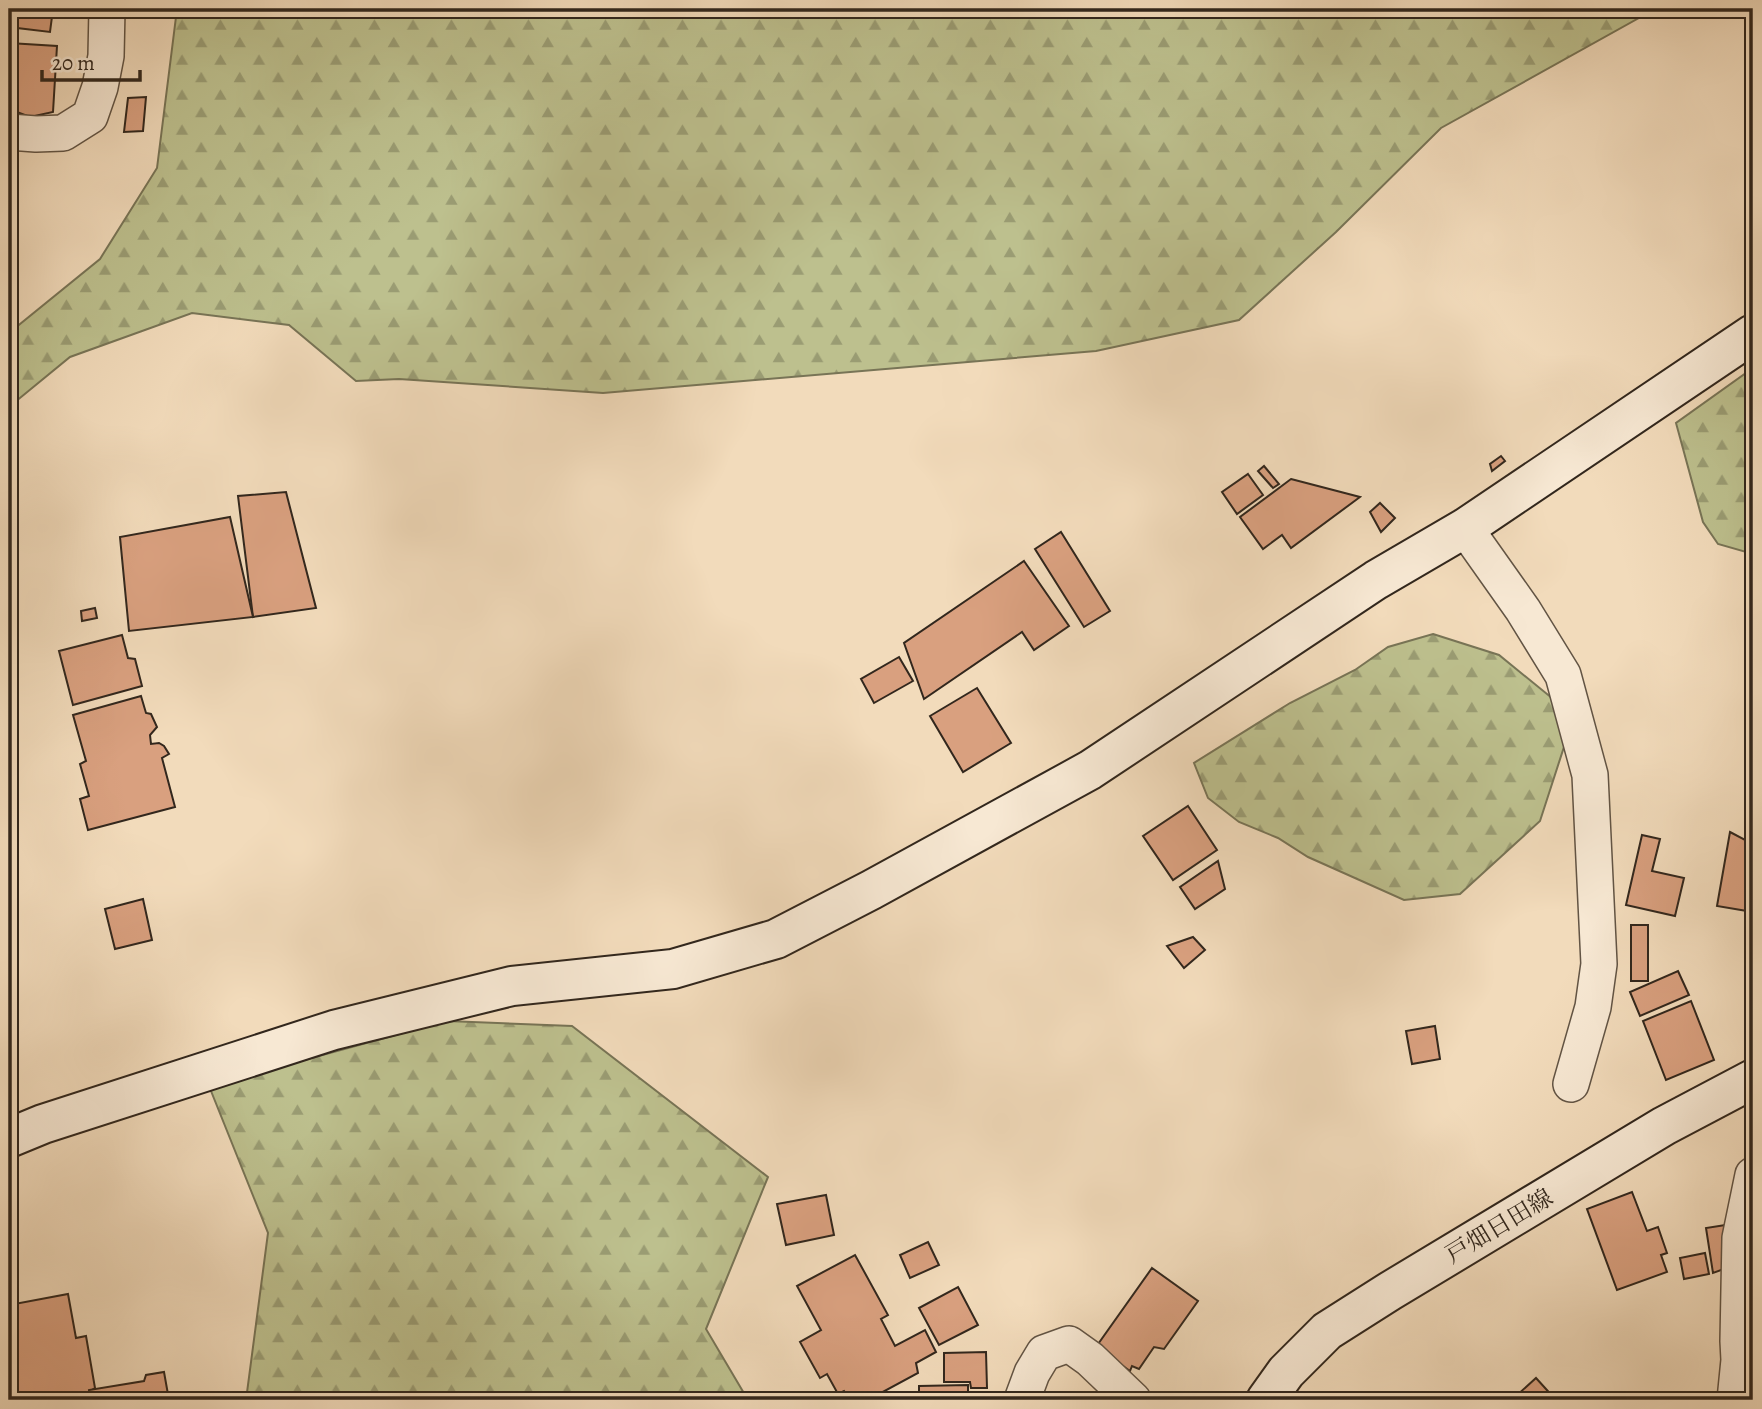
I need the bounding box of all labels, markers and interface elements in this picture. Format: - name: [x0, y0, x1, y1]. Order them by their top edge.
- scale bar: [42, 38, 140, 82]
- text: 20 m: [52, 49, 95, 77]
- street label: 戸畑日田線: [1439, 1181, 1559, 1271]

